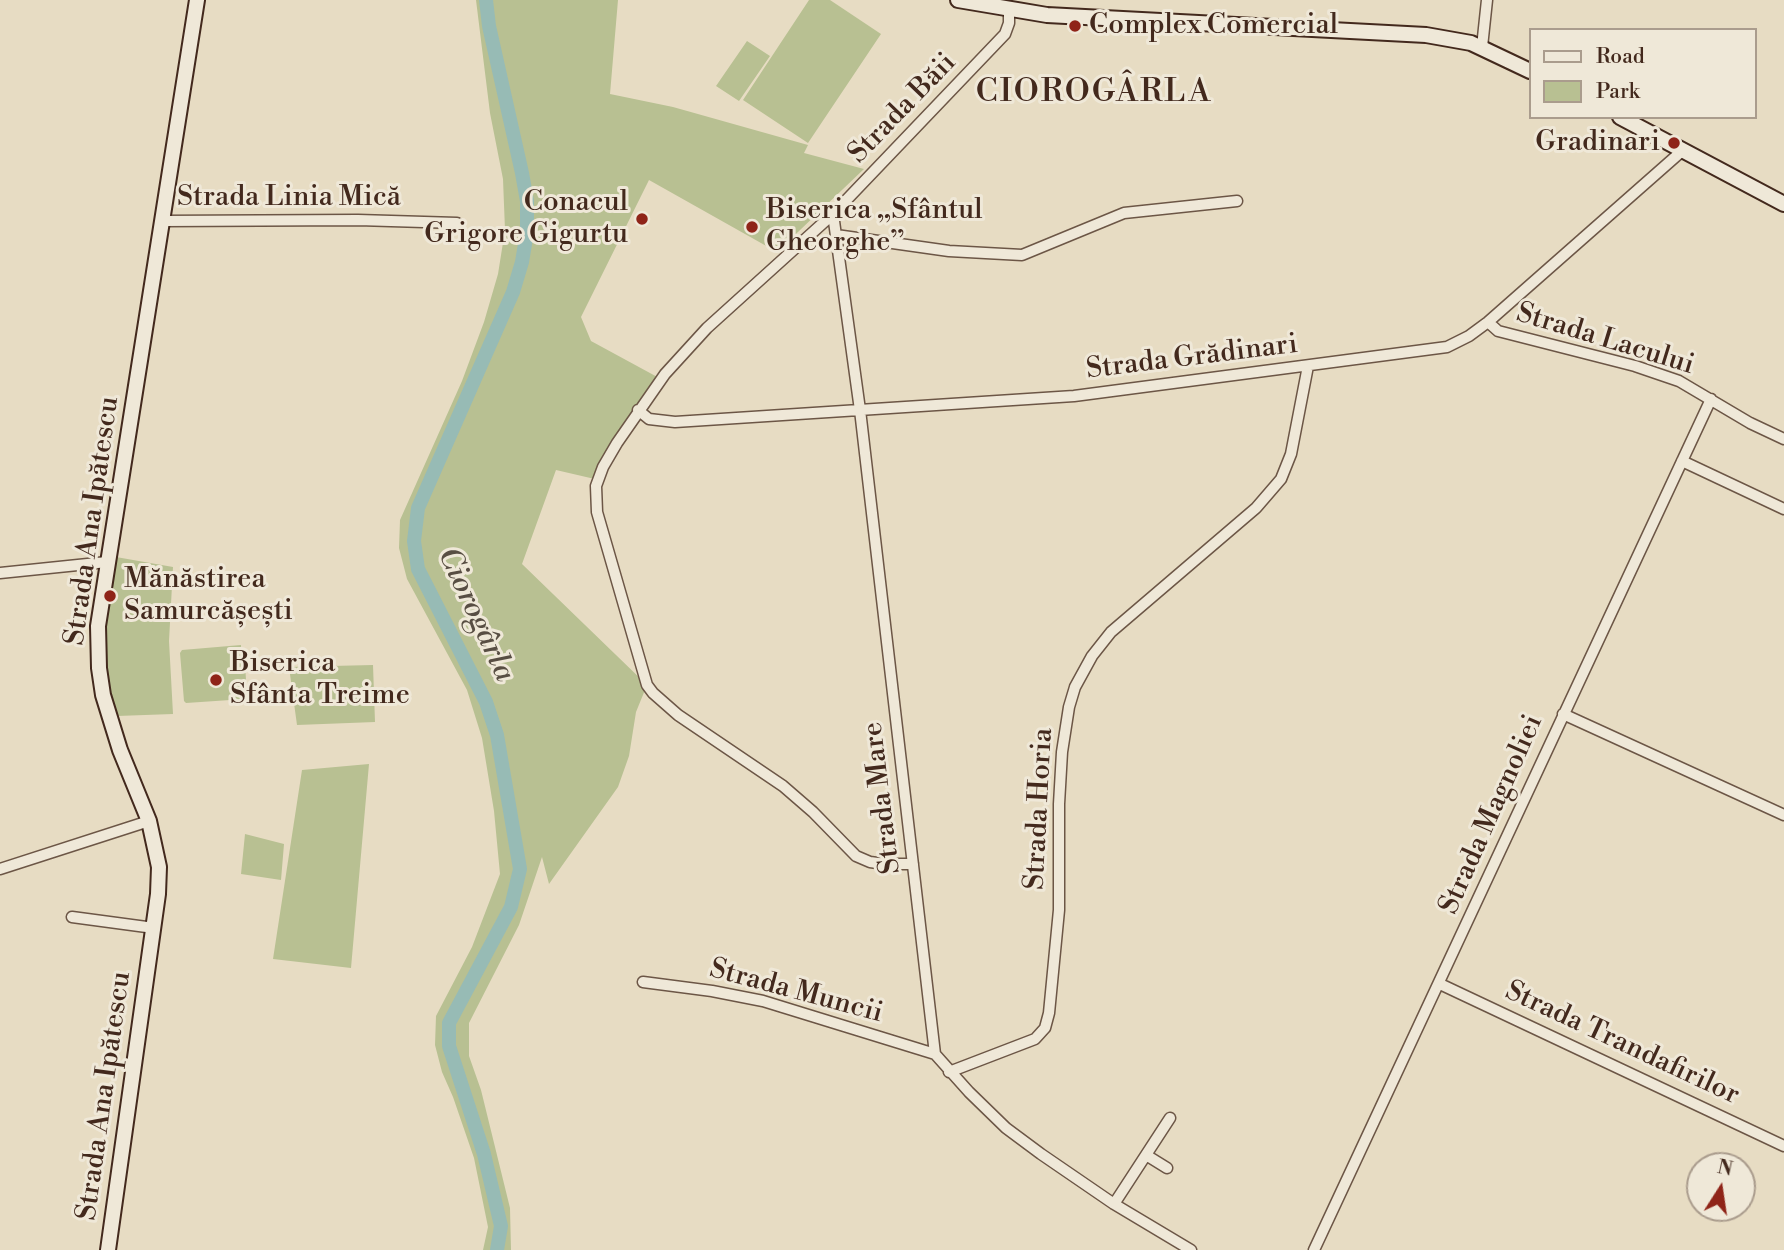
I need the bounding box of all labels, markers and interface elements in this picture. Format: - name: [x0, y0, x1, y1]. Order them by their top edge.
- place label: Complex Comercial: [1089, 9, 1338, 43]
- marker: Complex Comercial: [1067, 18, 1083, 34]
- legend: [1528, 28, 1756, 119]
- text: Road: [1596, 44, 1645, 70]
- street label: Strada Băii: [842, 47, 964, 171]
- district label: CIOROGÂRLA: [977, 74, 1211, 112]
- text: Park: [1596, 79, 1640, 105]
- place label: Gradinari: [1535, 126, 1660, 160]
- marker: Gradinari: [1666, 135, 1682, 151]
- street label: Strada Linia Mică: [177, 181, 401, 215]
- place label: Conacul Grigore Gigurtu: [424, 186, 628, 252]
- place label: Biserica „Sfântul Gheorghe”: [766, 194, 983, 260]
- marker: Conacul Grigore Gigurtu: [634, 211, 650, 227]
- marker: Biserica „Sfântul Gheorghe”: [744, 219, 760, 235]
- street label: Strada Lacului: [1512, 297, 1698, 383]
- street label: Strada Grădinari: [1084, 328, 1300, 388]
- street label: Strada Ana Ipătescu: [59, 394, 127, 648]
- water label: Ciorogârla: [428, 542, 522, 688]
- place label: Mănăstirea Samurcășești: [124, 563, 293, 629]
- marker: Mănăstirea Samurcășești: [102, 588, 118, 604]
- place label: Biserica Sfânta Treime: [230, 647, 410, 713]
- marker: Biserica Sfânta Treime: [208, 672, 224, 688]
- street label: Strada Magnoliei: [1433, 710, 1551, 920]
- street label: Strada Mare: [857, 720, 909, 876]
- street label: Strada Horia: [1019, 727, 1061, 891]
- street label: Strada Muncii: [706, 953, 886, 1031]
- street label: Strada Ana Ipătescu: [71, 969, 139, 1223]
- street label: Strada Trandafirilor: [1500, 975, 1744, 1113]
- north arrow: [1686, 1152, 1756, 1222]
- text: N: [1715, 1155, 1735, 1182]

